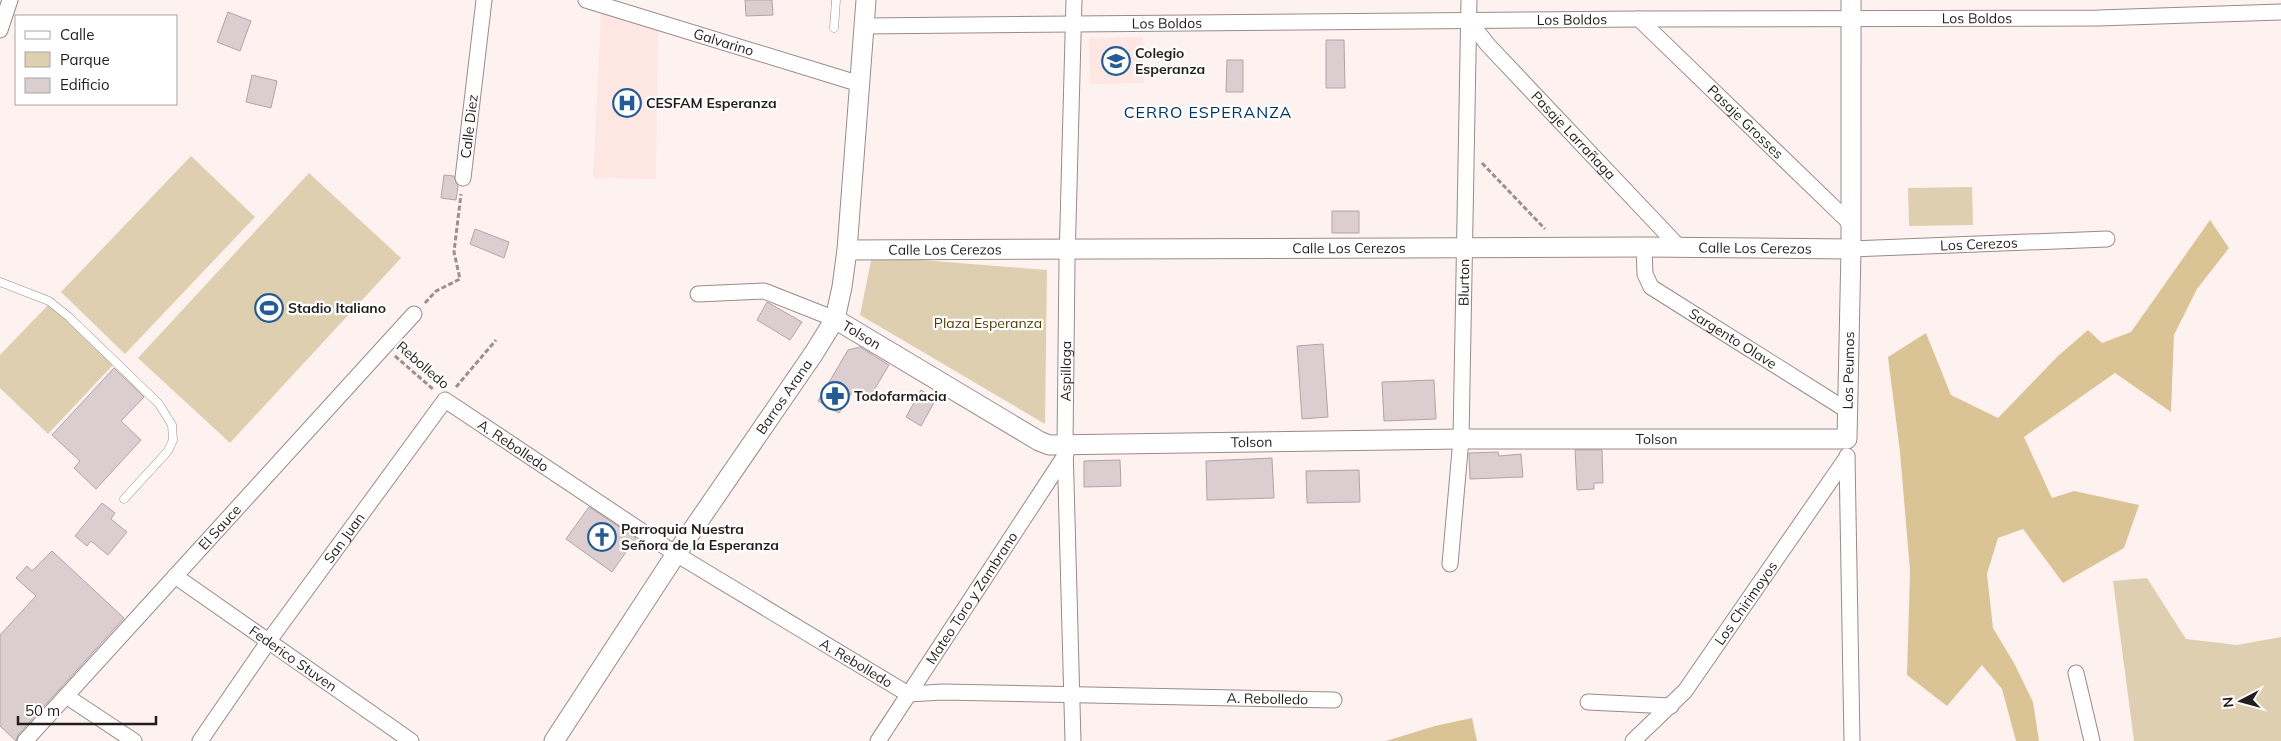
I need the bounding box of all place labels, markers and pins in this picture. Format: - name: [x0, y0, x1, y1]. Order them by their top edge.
- place label: Colegio Esperanza: [1135, 44, 1205, 78]
- school or university icon: Colegio Esperanza: [1101, 46, 1131, 76]
- hospital icon: CESFAM Esperanza: [612, 88, 642, 118]
- place label: CESFAM Esperanza: [646, 94, 777, 112]
- sports icon: Stadio Italiano: [254, 293, 284, 323]
- place label: Stadio Italiano: [288, 299, 386, 317]
- pharmacy icon: Todofarmacia: [820, 381, 850, 411]
- place label: Todofarmacia: [854, 387, 947, 405]
- place label: Parroquia Nuestra Señora de la Esperanza: [621, 520, 779, 554]
- church icon: Parroquia Nuestra Señora de la Esperanza: [587, 522, 617, 552]

